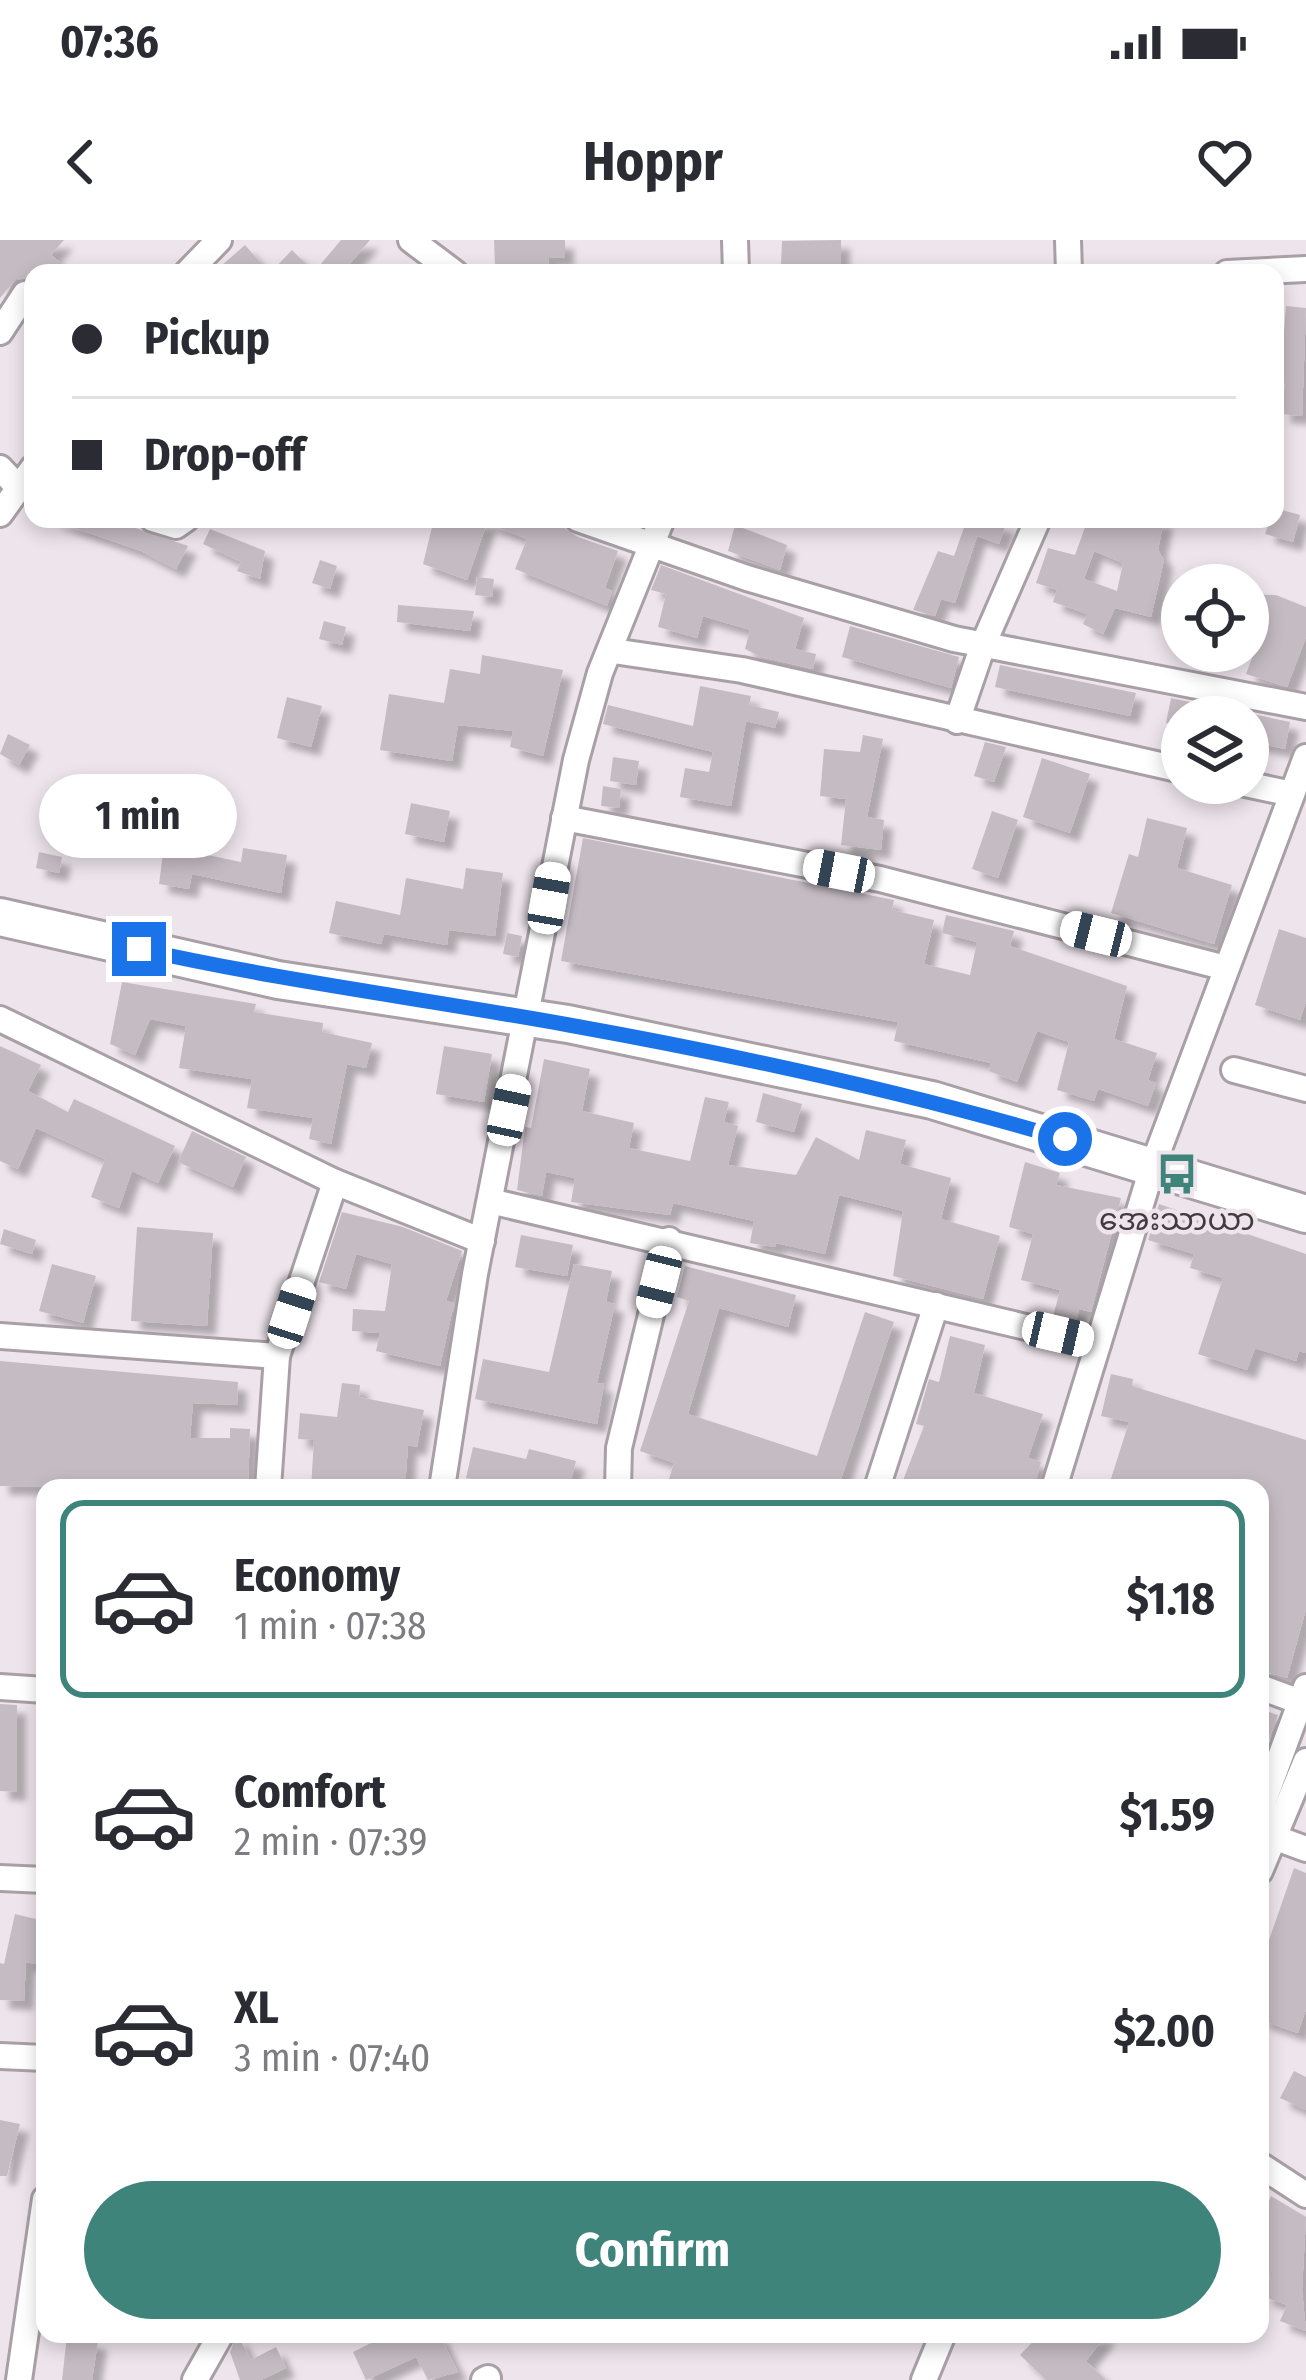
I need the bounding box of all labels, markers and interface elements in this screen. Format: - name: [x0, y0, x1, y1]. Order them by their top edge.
- text: 07:36: [60, 15, 159, 69]
- icon: back: [48, 129, 114, 195]
- icon: heart: [1192, 129, 1258, 195]
- text: Hoppr: [583, 130, 723, 194]
- text: Pickup: [144, 312, 270, 366]
- text: Drop-off: [144, 428, 305, 482]
- map controls: [1161, 564, 1269, 804]
- button: locate: [1161, 564, 1269, 672]
- button: layers: [1161, 696, 1269, 804]
- callout: 1 min: [40, 775, 238, 859]
- text: 1 min: [96, 793, 180, 839]
- car: [800, 846, 878, 896]
- car: [525, 859, 573, 937]
- car: [1057, 908, 1135, 960]
- route end: [112, 922, 166, 976]
- car: [484, 1071, 534, 1149]
- route start: [1038, 1112, 1092, 1166]
- bus stop icon: အေးသာယာ: [1154, 1151, 1200, 1197]
- place label: အေးသာယာ: [1099, 1202, 1255, 1238]
- car: [633, 1243, 685, 1321]
- car: [264, 1273, 320, 1353]
- car: [1019, 1308, 1097, 1360]
- icon: car: [90, 1545, 198, 1653]
- text: Economy: [234, 1549, 400, 1603]
- text: $1.18: [1127, 1572, 1215, 1626]
- text: 1 min · 07:38: [234, 1603, 426, 1649]
- icon: car: [90, 1761, 198, 1869]
- text: Comfort: [234, 1765, 386, 1819]
- text: $1.59: [1120, 1788, 1215, 1842]
- text: 2 min · 07:39: [234, 1819, 427, 1865]
- icon: car: [90, 1977, 198, 2085]
- text: XL: [234, 1981, 279, 2035]
- text: $2.00: [1113, 2004, 1215, 2058]
- text: 3 min · 07:40: [234, 2035, 430, 2081]
- button: Confirm: [84, 2181, 1221, 2319]

